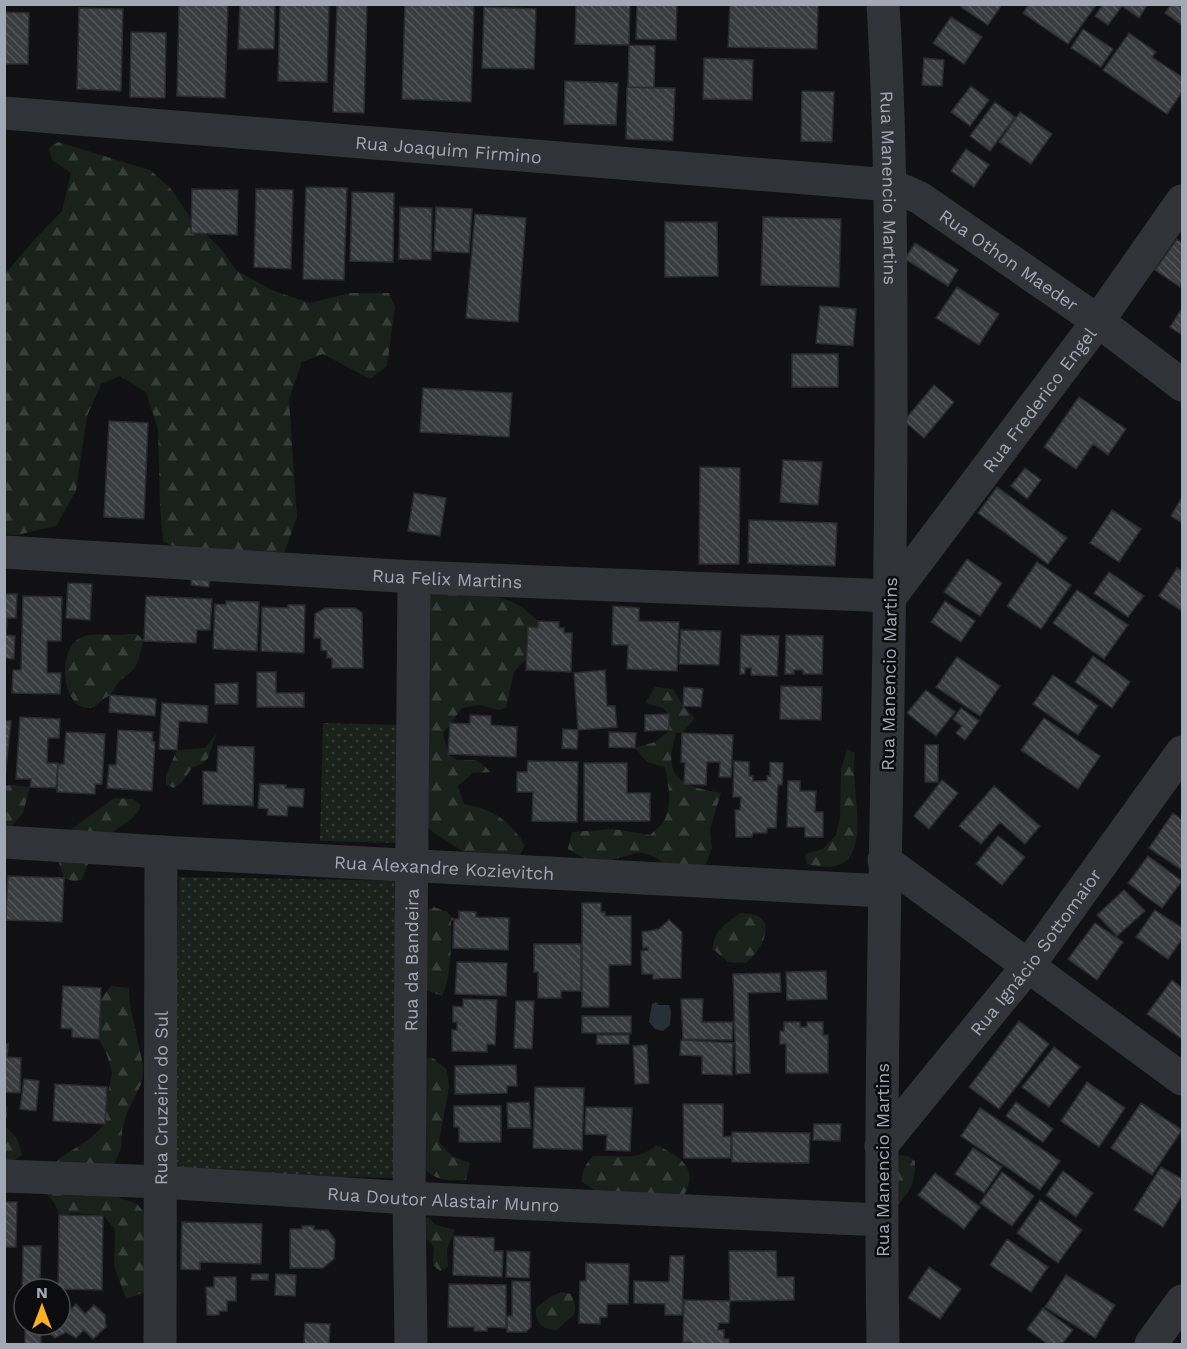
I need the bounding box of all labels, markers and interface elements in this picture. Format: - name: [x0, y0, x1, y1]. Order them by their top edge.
- street label: Rua Manencio Martins: [877, 90, 901, 285]
- street label: Rua Joaquim Firmino: [354, 131, 543, 167]
- street label: Rua Othon Maeder: [936, 204, 1083, 315]
- street label: Rua Frederico Engel: [978, 323, 1100, 476]
- street label: Rua Felix Martins: [372, 564, 523, 592]
- street label: Rua Manencio Martins: [877, 577, 901, 771]
- street label: Rua Alexandre Kozievitch: [334, 851, 555, 884]
- street label: Rua Ignácio Sottomaior: [965, 864, 1105, 1040]
- street label: Rua da Bandeira: [400, 888, 422, 1032]
- street label: Rua Cruzeiro do Sul: [150, 1010, 171, 1185]
- street label: Rua Manencio Martins: [872, 1063, 893, 1257]
- street label: Rua Doutor Alastair Munro: [327, 1182, 560, 1216]
- north arrow: [12, 1277, 72, 1337]
- text: N: [36, 1283, 48, 1302]

